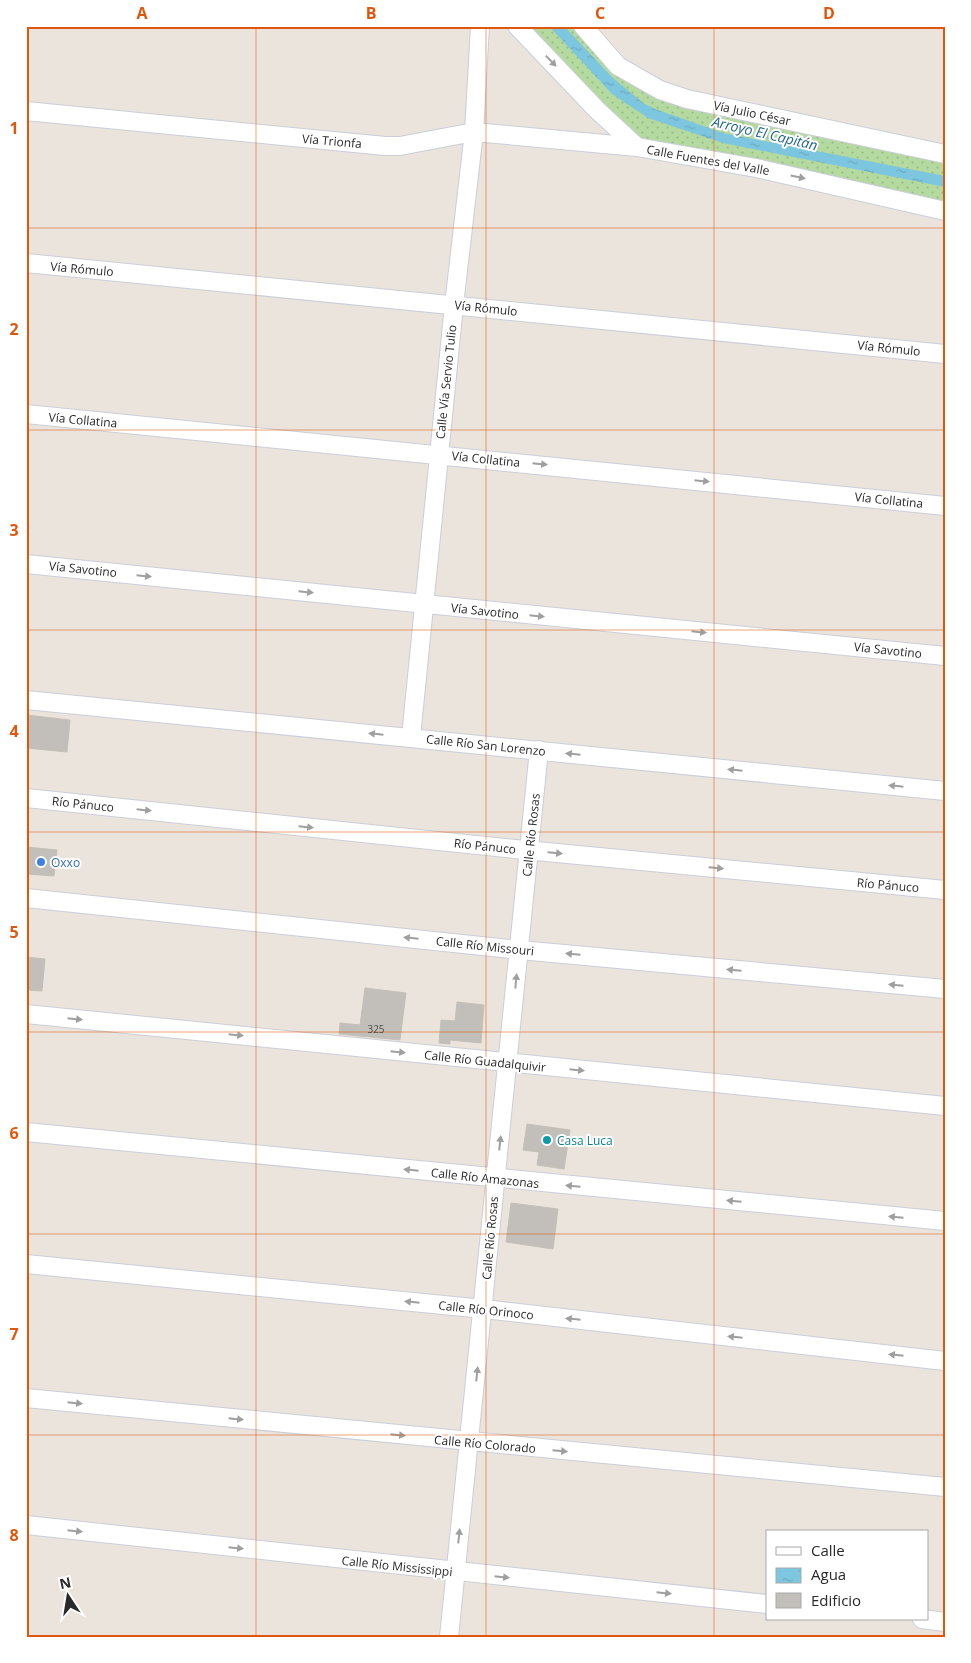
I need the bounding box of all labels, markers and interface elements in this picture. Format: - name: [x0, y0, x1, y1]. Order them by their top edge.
- text: A: [136, 2, 148, 24]
- text: B: [366, 2, 376, 24]
- text: C: [595, 2, 605, 24]
- text: D: [823, 2, 835, 24]
- one-way arrow: [545, 55, 557, 67]
- street label: Vía Julio César: [712, 97, 792, 129]
- water label: Arroyo El Capitán: [710, 111, 820, 154]
- text: 1: [9, 117, 19, 139]
- street label: Vía Trionfa: [301, 130, 363, 152]
- street label: Calle Fuentes del Valle: [645, 141, 771, 179]
- one-way arrow: [790, 173, 805, 181]
- street label: Vía Rómulo: [50, 258, 114, 280]
- street label: Vía Rómulo: [454, 296, 518, 320]
- text: 2: [9, 318, 19, 340]
- street label: Calle Vía Servio Tulio: [432, 324, 460, 440]
- street label: Vía Rómulo: [857, 336, 921, 360]
- street label: Vía Collatina: [48, 409, 118, 431]
- street label: Vía Collatina: [451, 447, 521, 471]
- one-way arrow: [532, 460, 548, 468]
- one-way arrow: [694, 477, 710, 485]
- street label: Vía Collatina: [854, 488, 924, 512]
- text: 3: [9, 519, 19, 541]
- street label: Vía Savotino: [48, 557, 118, 581]
- one-way arrow: [137, 572, 153, 580]
- one-way arrow: [298, 589, 314, 597]
- street label: Vía Savotino: [450, 599, 520, 623]
- one-way arrow: [530, 612, 546, 620]
- one-way arrow: [691, 628, 707, 636]
- street label: Vía Savotino: [853, 638, 923, 662]
- text: 4: [9, 720, 19, 742]
- one-way arrow: [368, 730, 384, 738]
- street label: Calle Río San Lorenzo: [425, 730, 547, 760]
- one-way arrow: [565, 750, 581, 758]
- one-way arrow: [726, 766, 742, 774]
- one-way arrow: [888, 782, 904, 790]
- street label: Río Pánuco: [51, 792, 115, 816]
- street label: Calle Río Rosas: [518, 792, 544, 877]
- one-way arrow: [137, 807, 153, 815]
- one-way arrow: [298, 823, 314, 831]
- street label: Río Pánuco: [453, 834, 517, 858]
- one-way arrow: [547, 849, 563, 857]
- place label: Oxxo: [51, 854, 80, 871]
- marker: Oxxo: [35, 856, 47, 868]
- one-way arrow: [709, 865, 725, 873]
- street label: Río Pánuco: [856, 874, 920, 896]
- text: 5: [9, 921, 19, 943]
- street label: Calle Río Missouri: [435, 932, 535, 960]
- one-way arrow: [403, 934, 419, 942]
- one-way arrow: [564, 950, 580, 958]
- one-way arrow: [726, 965, 742, 973]
- one-way arrow: [512, 973, 520, 989]
- one-way arrow: [888, 981, 904, 989]
- one-way arrow: [67, 1015, 83, 1023]
- house number: 325: [367, 1022, 385, 1036]
- one-way arrow: [229, 1031, 245, 1039]
- street label: Calle Río Guadalquivir: [423, 1046, 547, 1076]
- one-way arrow: [390, 1048, 406, 1056]
- one-way arrow: [569, 1066, 585, 1074]
- text: 6: [9, 1122, 19, 1144]
- place label: Casa Luca: [557, 1132, 613, 1149]
- marker: Casa Luca: [541, 1134, 553, 1146]
- one-way arrow: [496, 1135, 504, 1151]
- street label: Calle Río Amazonas: [430, 1164, 540, 1192]
- one-way arrow: [403, 1166, 419, 1174]
- one-way arrow: [564, 1182, 580, 1190]
- street label: Calle Río Rosas: [478, 1195, 502, 1280]
- one-way arrow: [726, 1197, 742, 1205]
- one-way arrow: [888, 1212, 904, 1220]
- street label: Calle Río Orinoco: [438, 1297, 534, 1323]
- one-way arrow: [403, 1298, 419, 1306]
- one-way arrow: [565, 1315, 581, 1323]
- text: 7: [9, 1323, 19, 1345]
- one-way arrow: [727, 1333, 743, 1341]
- one-way arrow: [888, 1351, 904, 1359]
- one-way arrow: [473, 1366, 481, 1382]
- one-way arrow: [67, 1399, 83, 1407]
- one-way arrow: [229, 1415, 245, 1423]
- one-way arrow: [390, 1431, 406, 1439]
- street label: Calle Río Colorado: [433, 1431, 537, 1457]
- one-way arrow: [552, 1447, 568, 1455]
- text: 8: [9, 1524, 19, 1546]
- one-way arrow: [67, 1527, 83, 1535]
- one-way arrow: [455, 1528, 463, 1544]
- legend: [766, 1530, 928, 1620]
- text: Calle: [811, 1540, 845, 1560]
- one-way arrow: [229, 1544, 245, 1552]
- street label: Calle Río Mississippi: [341, 1552, 453, 1580]
- text: Agua: [811, 1564, 846, 1584]
- north arrow: [42, 1570, 92, 1620]
- text: N: [58, 1572, 73, 1593]
- one-way arrow: [495, 1573, 511, 1581]
- one-way arrow: [656, 1589, 672, 1597]
- text: Edificio: [811, 1590, 861, 1610]

